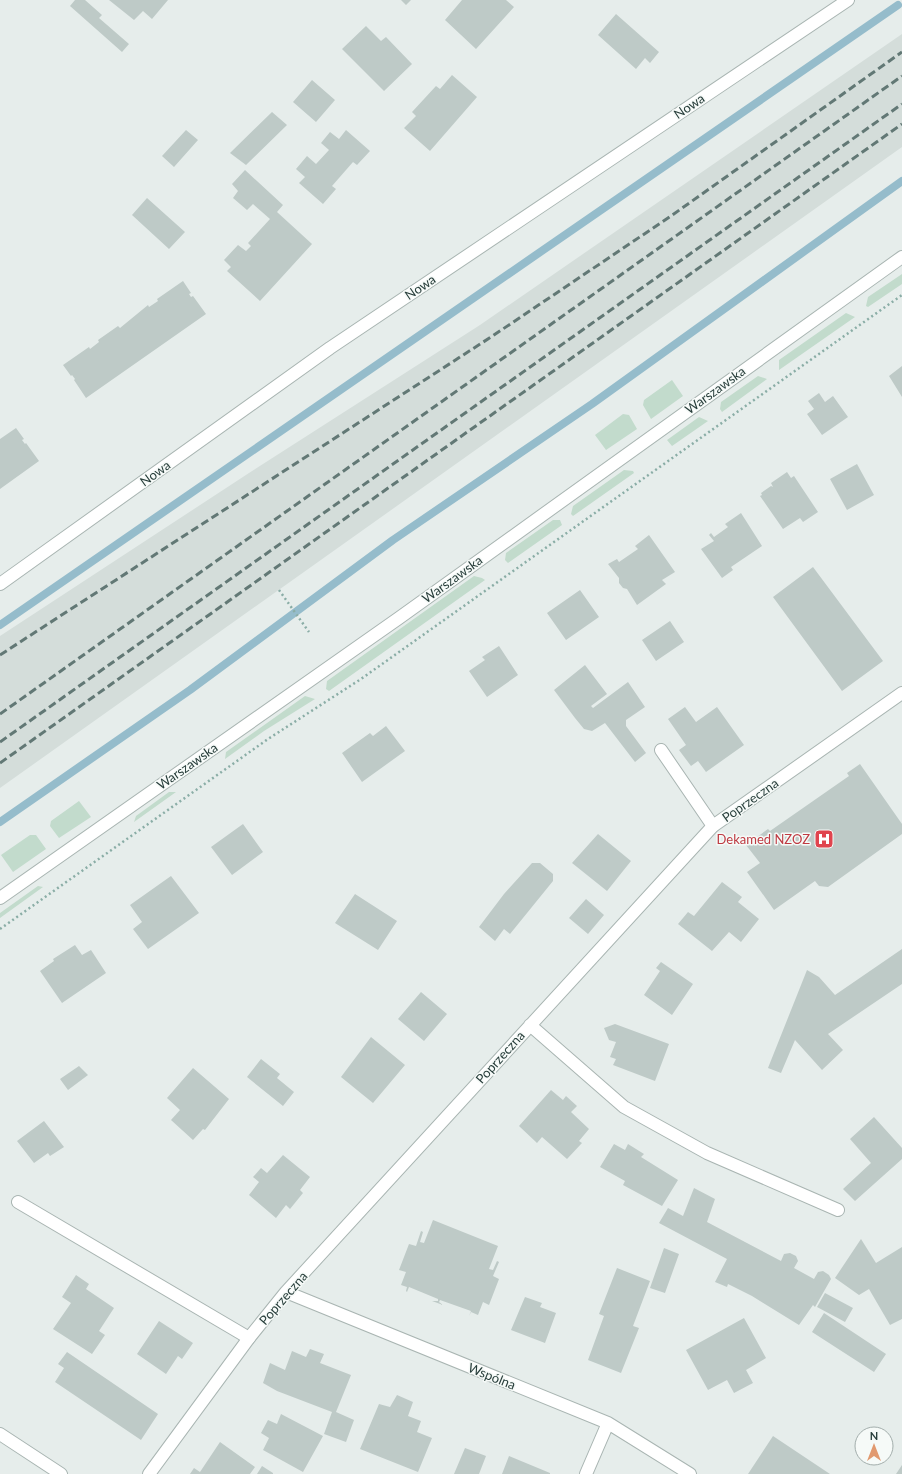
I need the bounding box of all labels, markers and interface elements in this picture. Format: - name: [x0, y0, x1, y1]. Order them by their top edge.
- street label: Nowa: [671, 90, 707, 122]
- street label: Nowa: [402, 271, 438, 303]
- street label: Warszawska: [682, 363, 748, 417]
- street label: Nowa: [137, 457, 173, 489]
- street label: Warszawska: [419, 552, 485, 606]
- street label: Warszawska: [153, 739, 221, 793]
- street label: Poprzeczna: [719, 775, 781, 825]
- hospital icon: Dekamed NZOZ: [813, 828, 835, 850]
- place label: Dekamed NZOZ: [717, 831, 810, 847]
- street label: Poprzeczna: [472, 1027, 528, 1087]
- street label: Poprzeczna: [256, 1268, 310, 1328]
- street label: Wspólna: [466, 1359, 518, 1393]
- north arrow: [854, 1426, 894, 1466]
- text: N: [870, 1429, 878, 1442]

